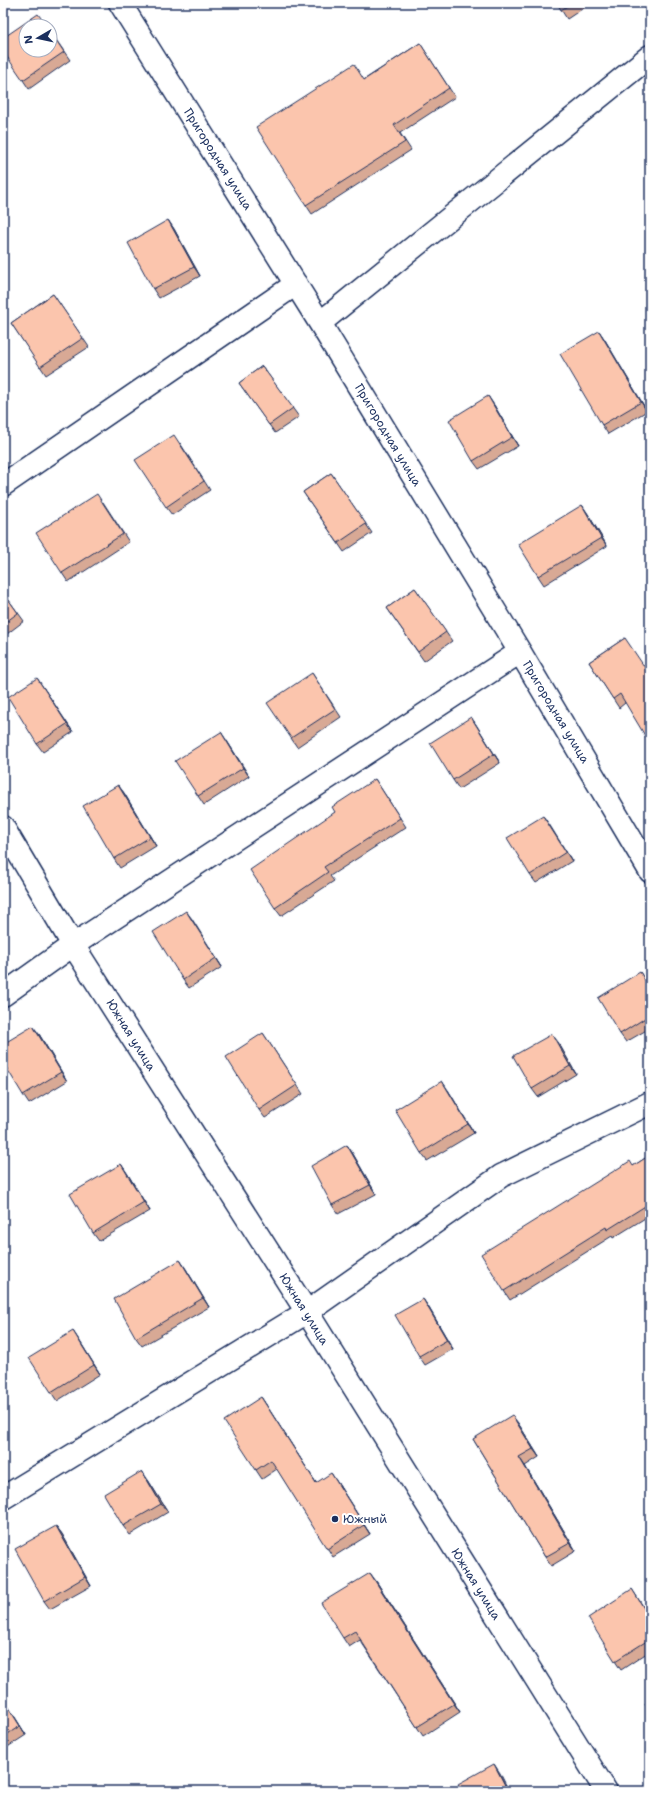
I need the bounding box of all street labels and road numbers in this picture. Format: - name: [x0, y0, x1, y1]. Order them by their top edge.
- street label: Пригородная улица: [180, 105, 256, 213]
- street label: Пригородная улица: [351, 381, 425, 490]
- street label: Пригородная улица: [519, 658, 593, 767]
- street label: Южная улица: [103, 996, 160, 1074]
- street label: Южная улица: [276, 1270, 333, 1348]
- street label: Южная улица: [448, 1545, 505, 1623]

